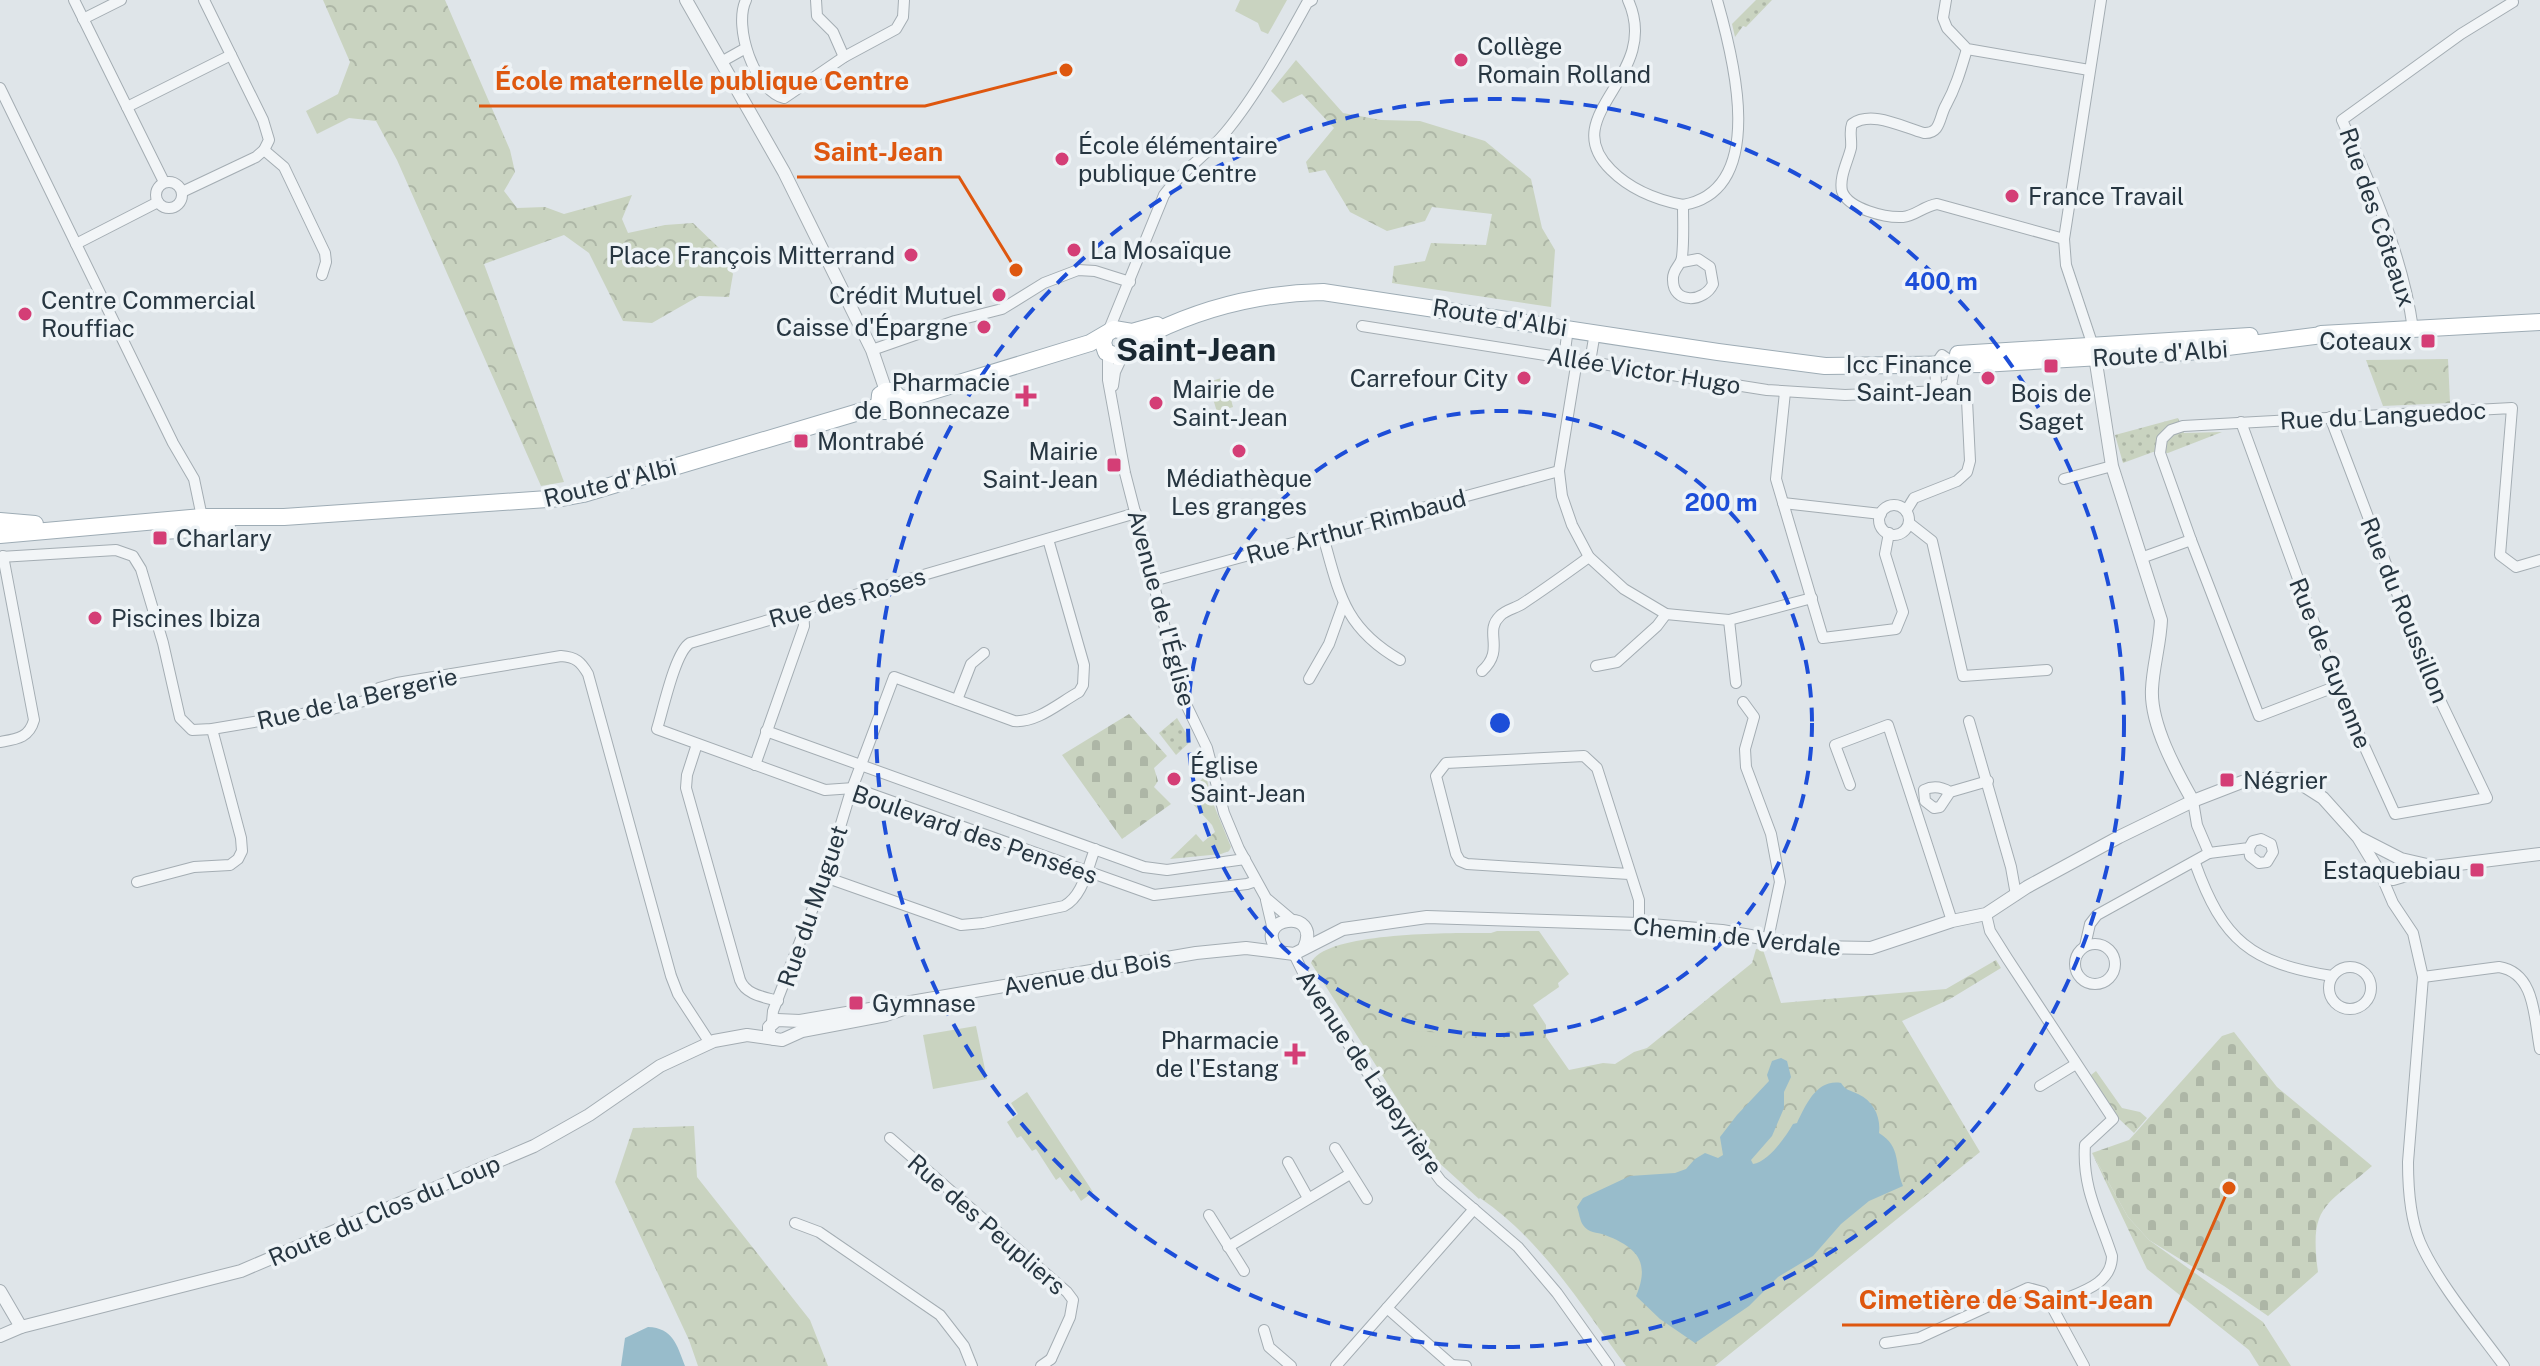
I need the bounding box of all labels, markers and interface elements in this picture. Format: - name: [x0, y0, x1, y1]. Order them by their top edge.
- place label: Collège Romain Rolland: [1477, 32, 1651, 88]
- marker: Collège Romain Rolland: [1452, 51, 1470, 69]
- callout: École maternelle publique Centre: [479, 56, 925, 106]
- text: École maternelle publique Centre: [495, 65, 909, 96]
- street label: Rue des Côteaux: [2334, 124, 2422, 310]
- callout: Saint-Jean: [797, 127, 959, 177]
- place label: École élémentaire publique Centre: [1078, 131, 1278, 187]
- text: Saint-Jean: [813, 136, 943, 167]
- marker: École élémentaire publique Centre: [1053, 150, 1071, 168]
- place label: France Travail: [2028, 182, 2184, 210]
- marker: France Travail: [2003, 187, 2021, 205]
- place label: La Mosaïque: [1090, 236, 1232, 264]
- place label: Place François Mitterrand: [609, 241, 895, 269]
- marker: La Mosaïque: [1065, 241, 1083, 259]
- marker: Place François Mitterrand: [902, 246, 920, 264]
- text: 400 m: [1904, 267, 1978, 295]
- place label: Crédit Mutuel: [829, 281, 983, 309]
- place label: Centre Commercial Rouffiac: [41, 286, 256, 342]
- marker: Crédit Mutuel: [990, 286, 1008, 304]
- street label: Route d'Albi: [1431, 293, 1569, 341]
- marker: Centre Commercial Rouffiac: [16, 305, 34, 323]
- place label: Caisse d'Épargne: [776, 313, 968, 341]
- marker: Caisse d'Épargne: [975, 318, 993, 336]
- place label: Coteaux: [2319, 327, 2412, 355]
- district label: Saint-Jean: [1116, 331, 1276, 368]
- marker: Coteaux: [2419, 332, 2437, 350]
- street label: Route d'Albi: [2091, 334, 2229, 372]
- street label: Allée Victor Hugo: [1545, 341, 1743, 399]
- place label: Icc Finance Saint-Jean: [1846, 350, 1972, 406]
- marker: Bois de Saget: [2042, 357, 2060, 375]
- place label: Carrefour City: [1350, 364, 1508, 392]
- place label: Pharmacie de Bonnecaze: [854, 368, 1010, 424]
- marker: Carrefour City: [1515, 369, 1533, 387]
- marker: Icc Finance Saint-Jean: [1979, 369, 1997, 387]
- place label: Mairie de Saint-Jean: [1172, 375, 1288, 431]
- place label: Bois de Saget: [2010, 379, 2092, 435]
- marker: Pharmacie de Bonnecaze: [1017, 387, 1035, 405]
- marker: Mairie de Saint-Jean: [1147, 394, 1165, 412]
- street label: Rue du Languedoc: [2279, 396, 2487, 434]
- place label: Montrabé: [817, 427, 924, 455]
- marker: Montrabé: [792, 432, 810, 450]
- place label: Mairie Saint-Jean: [982, 437, 1098, 493]
- marker: Médiathèque Les granges: [1230, 442, 1248, 460]
- street label: Route d'Albi: [541, 452, 679, 512]
- marker: Mairie Saint-Jean: [1105, 456, 1123, 474]
- place label: Médiathèque Les granges: [1166, 464, 1312, 520]
- street label: Rue Arthur Rimbaud: [1243, 483, 1469, 569]
- text: 200 m: [1684, 488, 1758, 516]
- street label: Avenue de l'Église: [1122, 507, 1202, 709]
- street label: Rue du Roussillon: [2355, 513, 2455, 707]
- place label: Charlary: [176, 524, 272, 552]
- marker: Charlary: [151, 529, 169, 547]
- street label: Rue des Roses: [765, 561, 929, 633]
- street label: Rue de Guyenne: [2284, 574, 2378, 752]
- place label: Piscines Ibiza: [111, 604, 261, 632]
- marker: Piscines Ibiza: [86, 609, 104, 627]
- street label: Rue de la Bergerie: [254, 661, 460, 735]
- centre of rings: [1486, 709, 1514, 737]
- place label: Église Saint-Jean: [1190, 751, 1306, 807]
- place label: Négrier: [2243, 766, 2328, 794]
- marker: Église Saint-Jean: [1165, 770, 1183, 788]
- marker: Négrier: [2218, 771, 2236, 789]
- street label: Boulevard des Pensées: [849, 779, 1101, 889]
- street label: Rue du Muguet: [771, 822, 853, 990]
- place label: Estaquebiau: [2323, 856, 2461, 884]
- marker: Estaquebiau: [2468, 861, 2486, 879]
- street label: Chemin de Verdale: [1632, 911, 1842, 961]
- street label: Avenue du Bois: [1001, 943, 1173, 1001]
- street label: Avenue de Lapeyrière: [1291, 965, 1449, 1179]
- place label: Gymnase: [872, 989, 976, 1017]
- marker: Gymnase: [847, 994, 865, 1012]
- place label: Pharmacie de l'Estang: [1155, 1026, 1279, 1082]
- marker: Pharmacie de l'Estang: [1286, 1045, 1304, 1063]
- street label: Route du Clos du Loup: [264, 1148, 504, 1272]
- street label: Rue des Peupliers: [902, 1148, 1072, 1300]
- callout: Cimetière de Saint-Jean: [1842, 1275, 2169, 1325]
- text: Cimetière de Saint-Jean: [1859, 1284, 2153, 1315]

